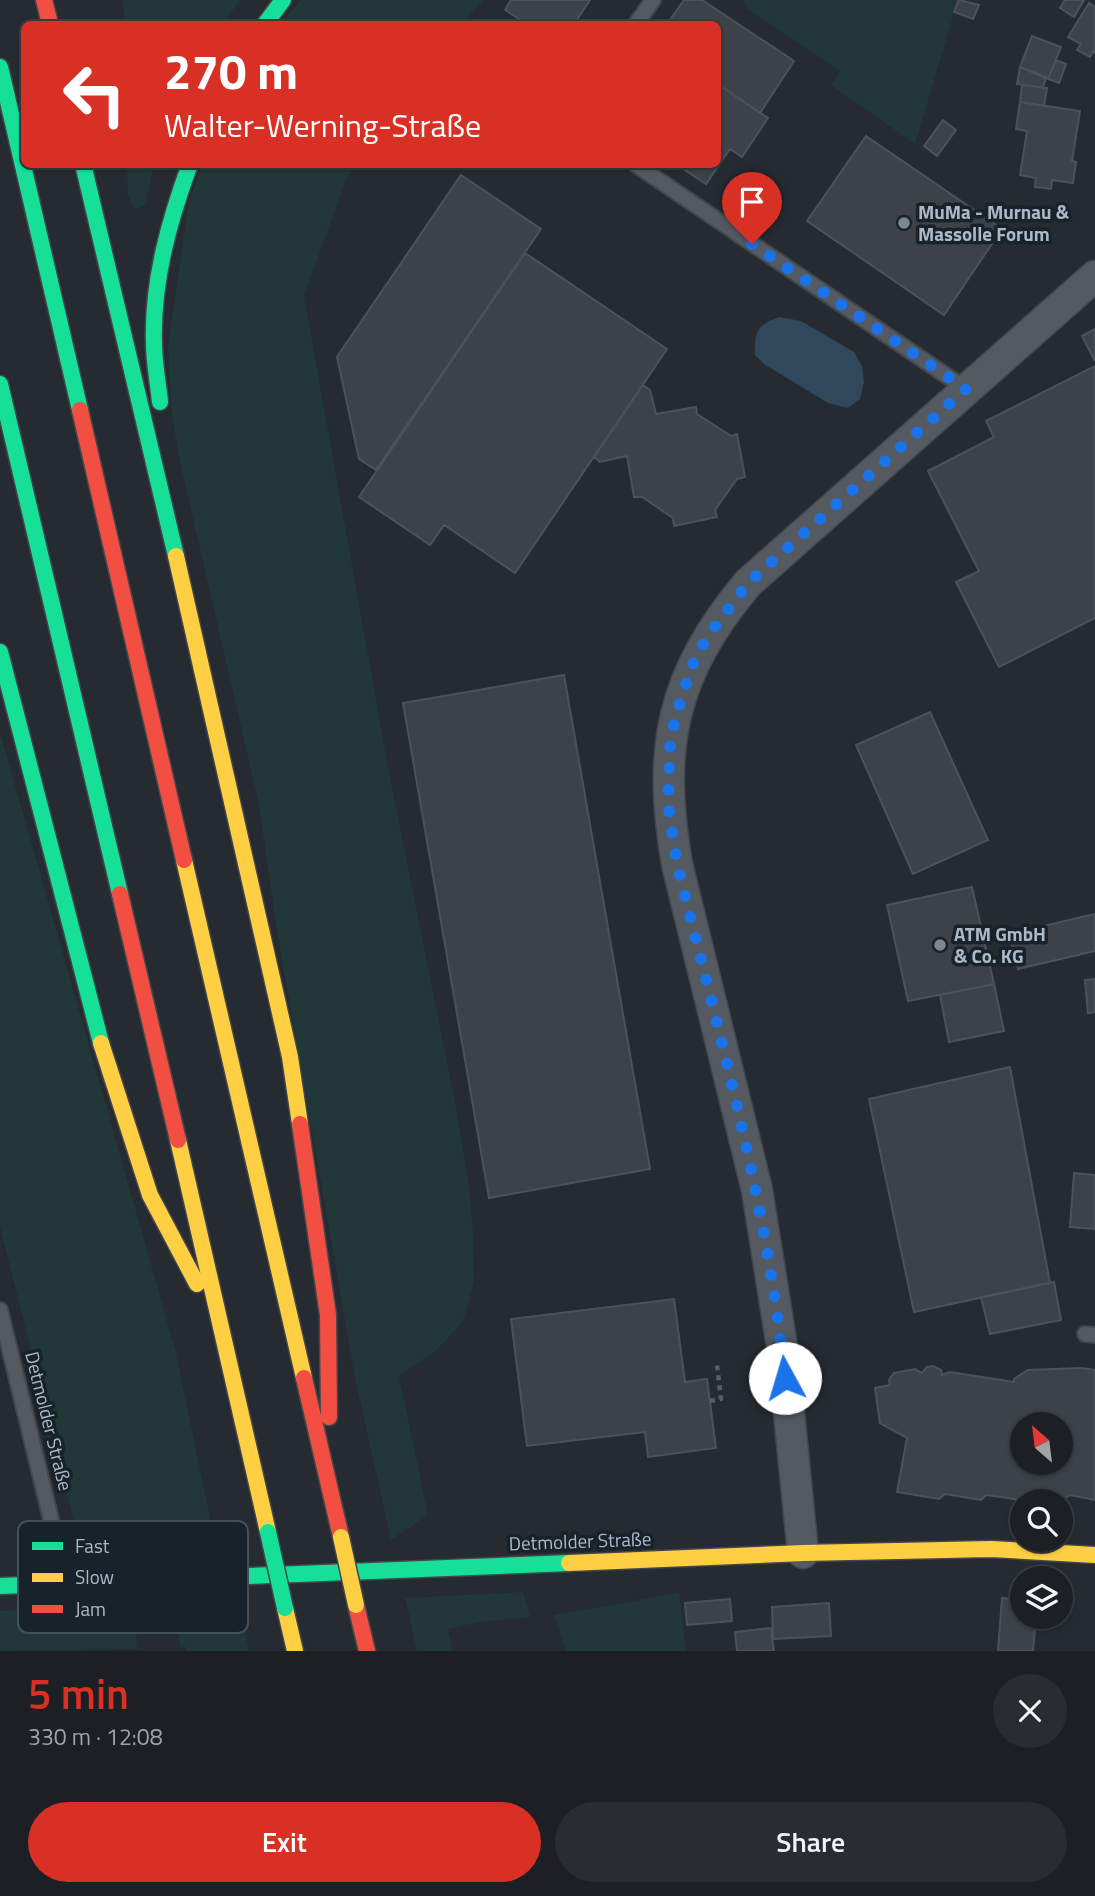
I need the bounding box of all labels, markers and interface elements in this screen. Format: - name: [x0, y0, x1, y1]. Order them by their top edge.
- text: 270 m: [164, 33, 298, 108]
- icon: left: [49, 49, 140, 140]
- text: Walter-Werning-Straße: [164, 101, 481, 149]
- pin: [722, 172, 782, 244]
- icon: arrive: [733, 183, 771, 221]
- place label: MuMa - Murnau & Massolle Forum: [918, 197, 1070, 248]
- marker: MuMa - Murnau & Massolle Forum: [896, 215, 912, 231]
- place label: ATM GmbH & Co. KG: [954, 919, 1046, 970]
- marker: ATM GmbH & Co. KG: [932, 937, 948, 953]
- position arrow: [748, 1341, 822, 1415]
- street label: Detmolder Straße: [18, 1348, 81, 1494]
- north arrow: [1010, 1412, 1073, 1475]
- map controls: [1010, 1412, 1073, 1629]
- button: search: [1010, 1489, 1073, 1552]
- legend: [18, 1521, 248, 1633]
- street label: Detmolder Straße: [508, 1524, 652, 1557]
- text: Fast: [75, 1531, 110, 1560]
- text: Slow: [75, 1562, 114, 1591]
- button: layers: [1010, 1566, 1073, 1629]
- text: Jam: [75, 1594, 106, 1623]
- text: 5 min: [28, 1661, 129, 1725]
- button: close: [993, 1674, 1067, 1748]
- text: 330 m · 12:08: [28, 1719, 163, 1754]
- button: Exit: [28, 1802, 541, 1882]
- button: Share: [555, 1802, 1067, 1882]

